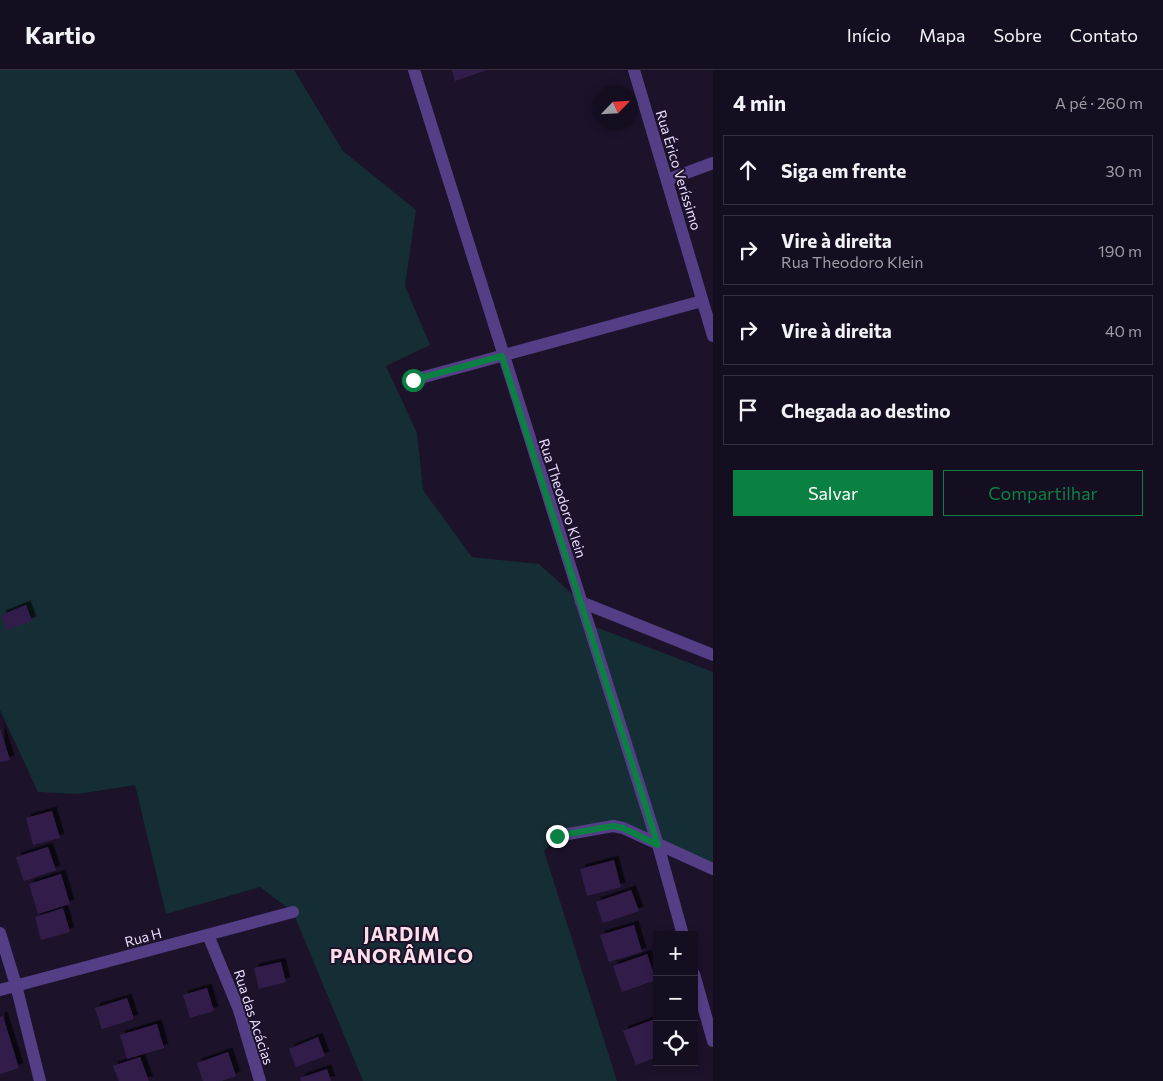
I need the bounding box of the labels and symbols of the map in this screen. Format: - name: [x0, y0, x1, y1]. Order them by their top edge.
- north arrow: [593, 85, 638, 130]
- street label: Rua Érico Veríssimo: [653, 108, 705, 232]
- route start: [402, 369, 425, 392]
- street label: Rua Theodoro Klein: [536, 436, 590, 560]
- route end: [546, 825, 569, 848]
- district label: JARDIM PANORÂMICO: [330, 922, 474, 967]
- street label: Rua H: [123, 924, 163, 950]
- street label: Rua das Acácias: [231, 967, 277, 1067]

